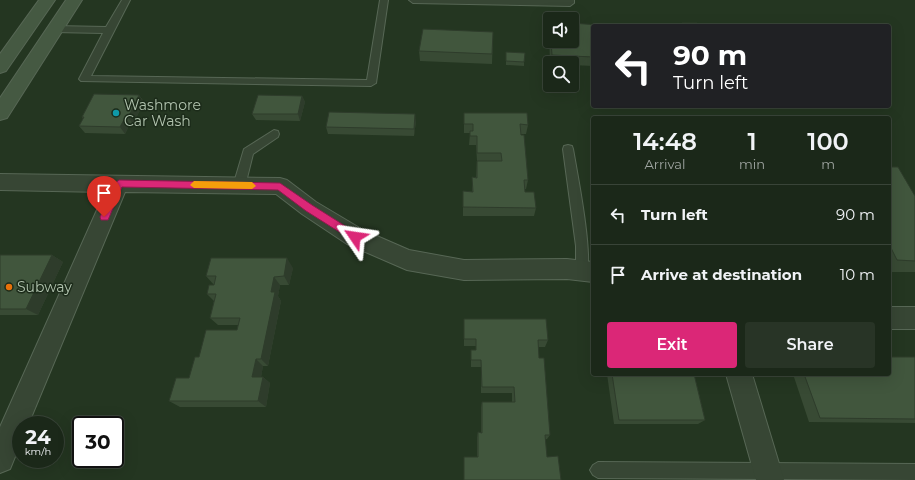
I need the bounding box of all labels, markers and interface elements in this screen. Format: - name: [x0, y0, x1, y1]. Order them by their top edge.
- map controls: [543, 12, 579, 92]
- button: sound: [543, 12, 579, 48]
- text: 90 m: [673, 38, 747, 72]
- icon: left: [607, 40, 659, 92]
- button: search: [543, 56, 579, 92]
- text: Turn left: [673, 72, 748, 94]
- place label: Washmore Car Wash: [124, 96, 201, 130]
- marker: Washmore Car Wash: [111, 108, 121, 118]
- text: 14:48: [633, 127, 697, 156]
- text: 1: [748, 127, 757, 156]
- text: 100: [807, 127, 849, 156]
- text: Arrival: [645, 156, 686, 172]
- text: min: [739, 156, 765, 172]
- text: m: [821, 156, 835, 172]
- pin: [87, 176, 121, 217]
- icon: arrive: [93, 182, 115, 204]
- icon: left: [607, 204, 629, 226]
- text: Turn left: [641, 205, 708, 224]
- text: 90 m: [836, 205, 875, 224]
- position arrow: [334, 216, 376, 258]
- icon: arrive: [607, 264, 629, 286]
- text: Arrive at destination: [641, 265, 802, 284]
- text: 10 m: [840, 265, 875, 284]
- place label: Subway: [17, 278, 72, 296]
- marker: Subway: [4, 282, 14, 292]
- button: Exit: [607, 322, 737, 368]
- button: Share: [745, 322, 875, 368]
- speed limit sign: 30: [72, 416, 124, 468]
- text: 24: [25, 425, 51, 449]
- text: km/h: [25, 445, 51, 458]

